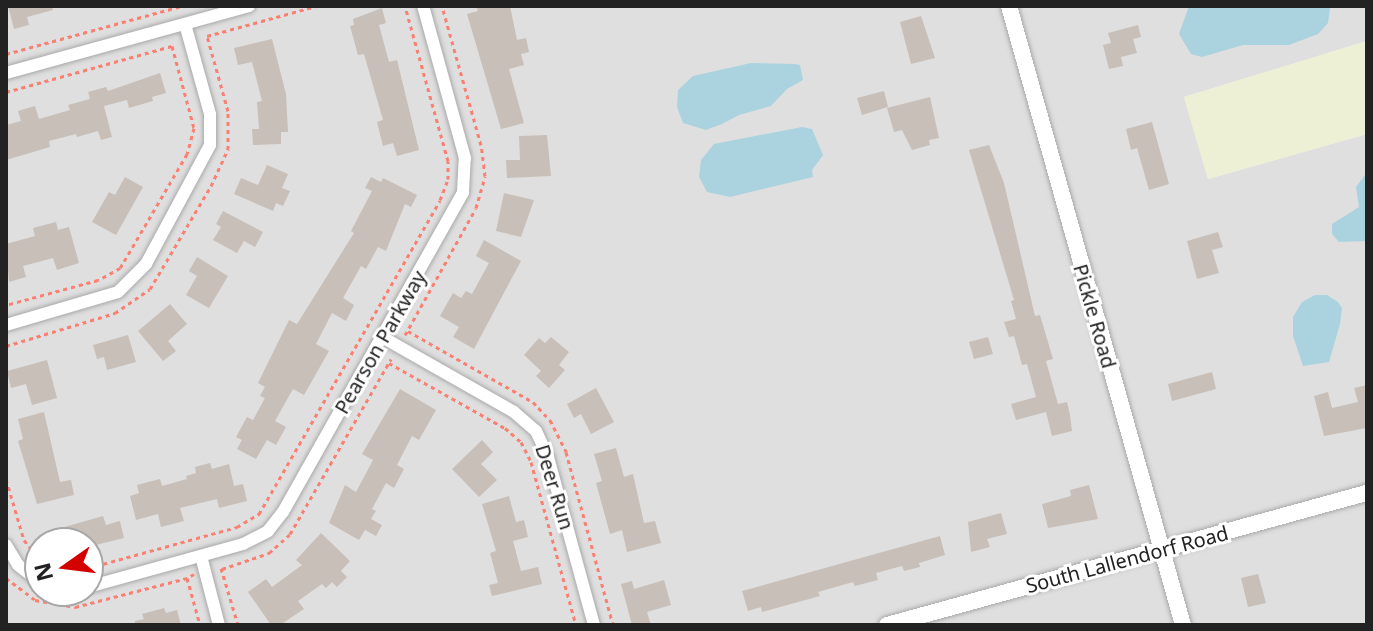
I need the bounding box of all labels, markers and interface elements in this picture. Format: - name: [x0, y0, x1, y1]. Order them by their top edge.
- street label: Pickle Road: [1069, 261, 1121, 371]
- street label: Pearson Parkway: [329, 266, 431, 418]
- street label: Deer Run: [531, 442, 579, 532]
- street label: South Lallendorf Road: [1023, 520, 1231, 598]
- north arrow: [24, 527, 104, 607]
- text: N: [26, 560, 59, 585]

